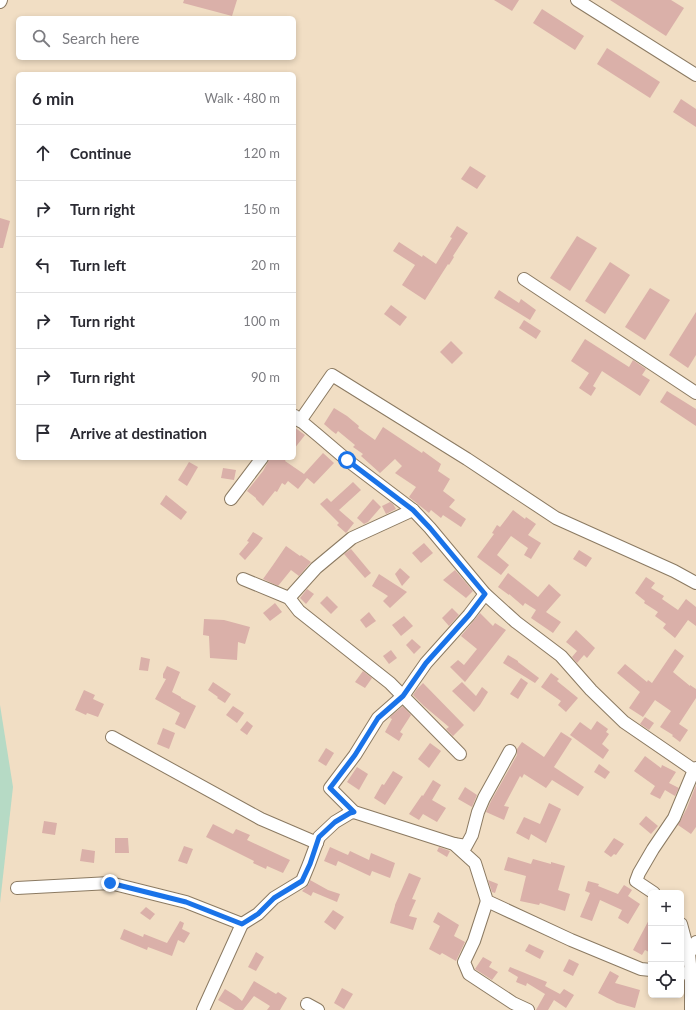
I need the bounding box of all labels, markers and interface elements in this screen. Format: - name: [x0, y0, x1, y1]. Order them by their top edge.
- search box: [16, 16, 296, 60]
- icon: search: [30, 27, 52, 49]
- text: Search here: [62, 29, 139, 47]
- text: 6 min: [32, 88, 74, 109]
- text: Walk · 480 m: [204, 90, 280, 106]
- icon: ahead: [32, 142, 54, 164]
- text: Continue: [70, 144, 131, 162]
- text: 120 m: [243, 145, 280, 161]
- icon: right: [32, 198, 54, 220]
- text: Turn right: [70, 200, 135, 218]
- text: 150 m: [243, 201, 280, 217]
- icon: left: [32, 254, 54, 276]
- text: Turn left: [70, 256, 126, 274]
- text: 20 m: [251, 257, 280, 273]
- icon: right: [32, 310, 54, 332]
- text: Turn right: [70, 312, 135, 330]
- text: 100 m: [243, 313, 280, 329]
- icon: right: [32, 366, 54, 388]
- text: Turn right: [70, 368, 135, 386]
- text: 90 m: [251, 369, 280, 385]
- icon: arrive: [32, 422, 54, 444]
- text: Arrive at destination: [70, 424, 207, 442]
- route start: [338, 451, 356, 469]
- route end: [101, 874, 119, 892]
- map controls: [648, 890, 684, 998]
- button: +: [648, 890, 684, 926]
- button: −: [648, 926, 684, 962]
- button: locate: [648, 962, 684, 998]

